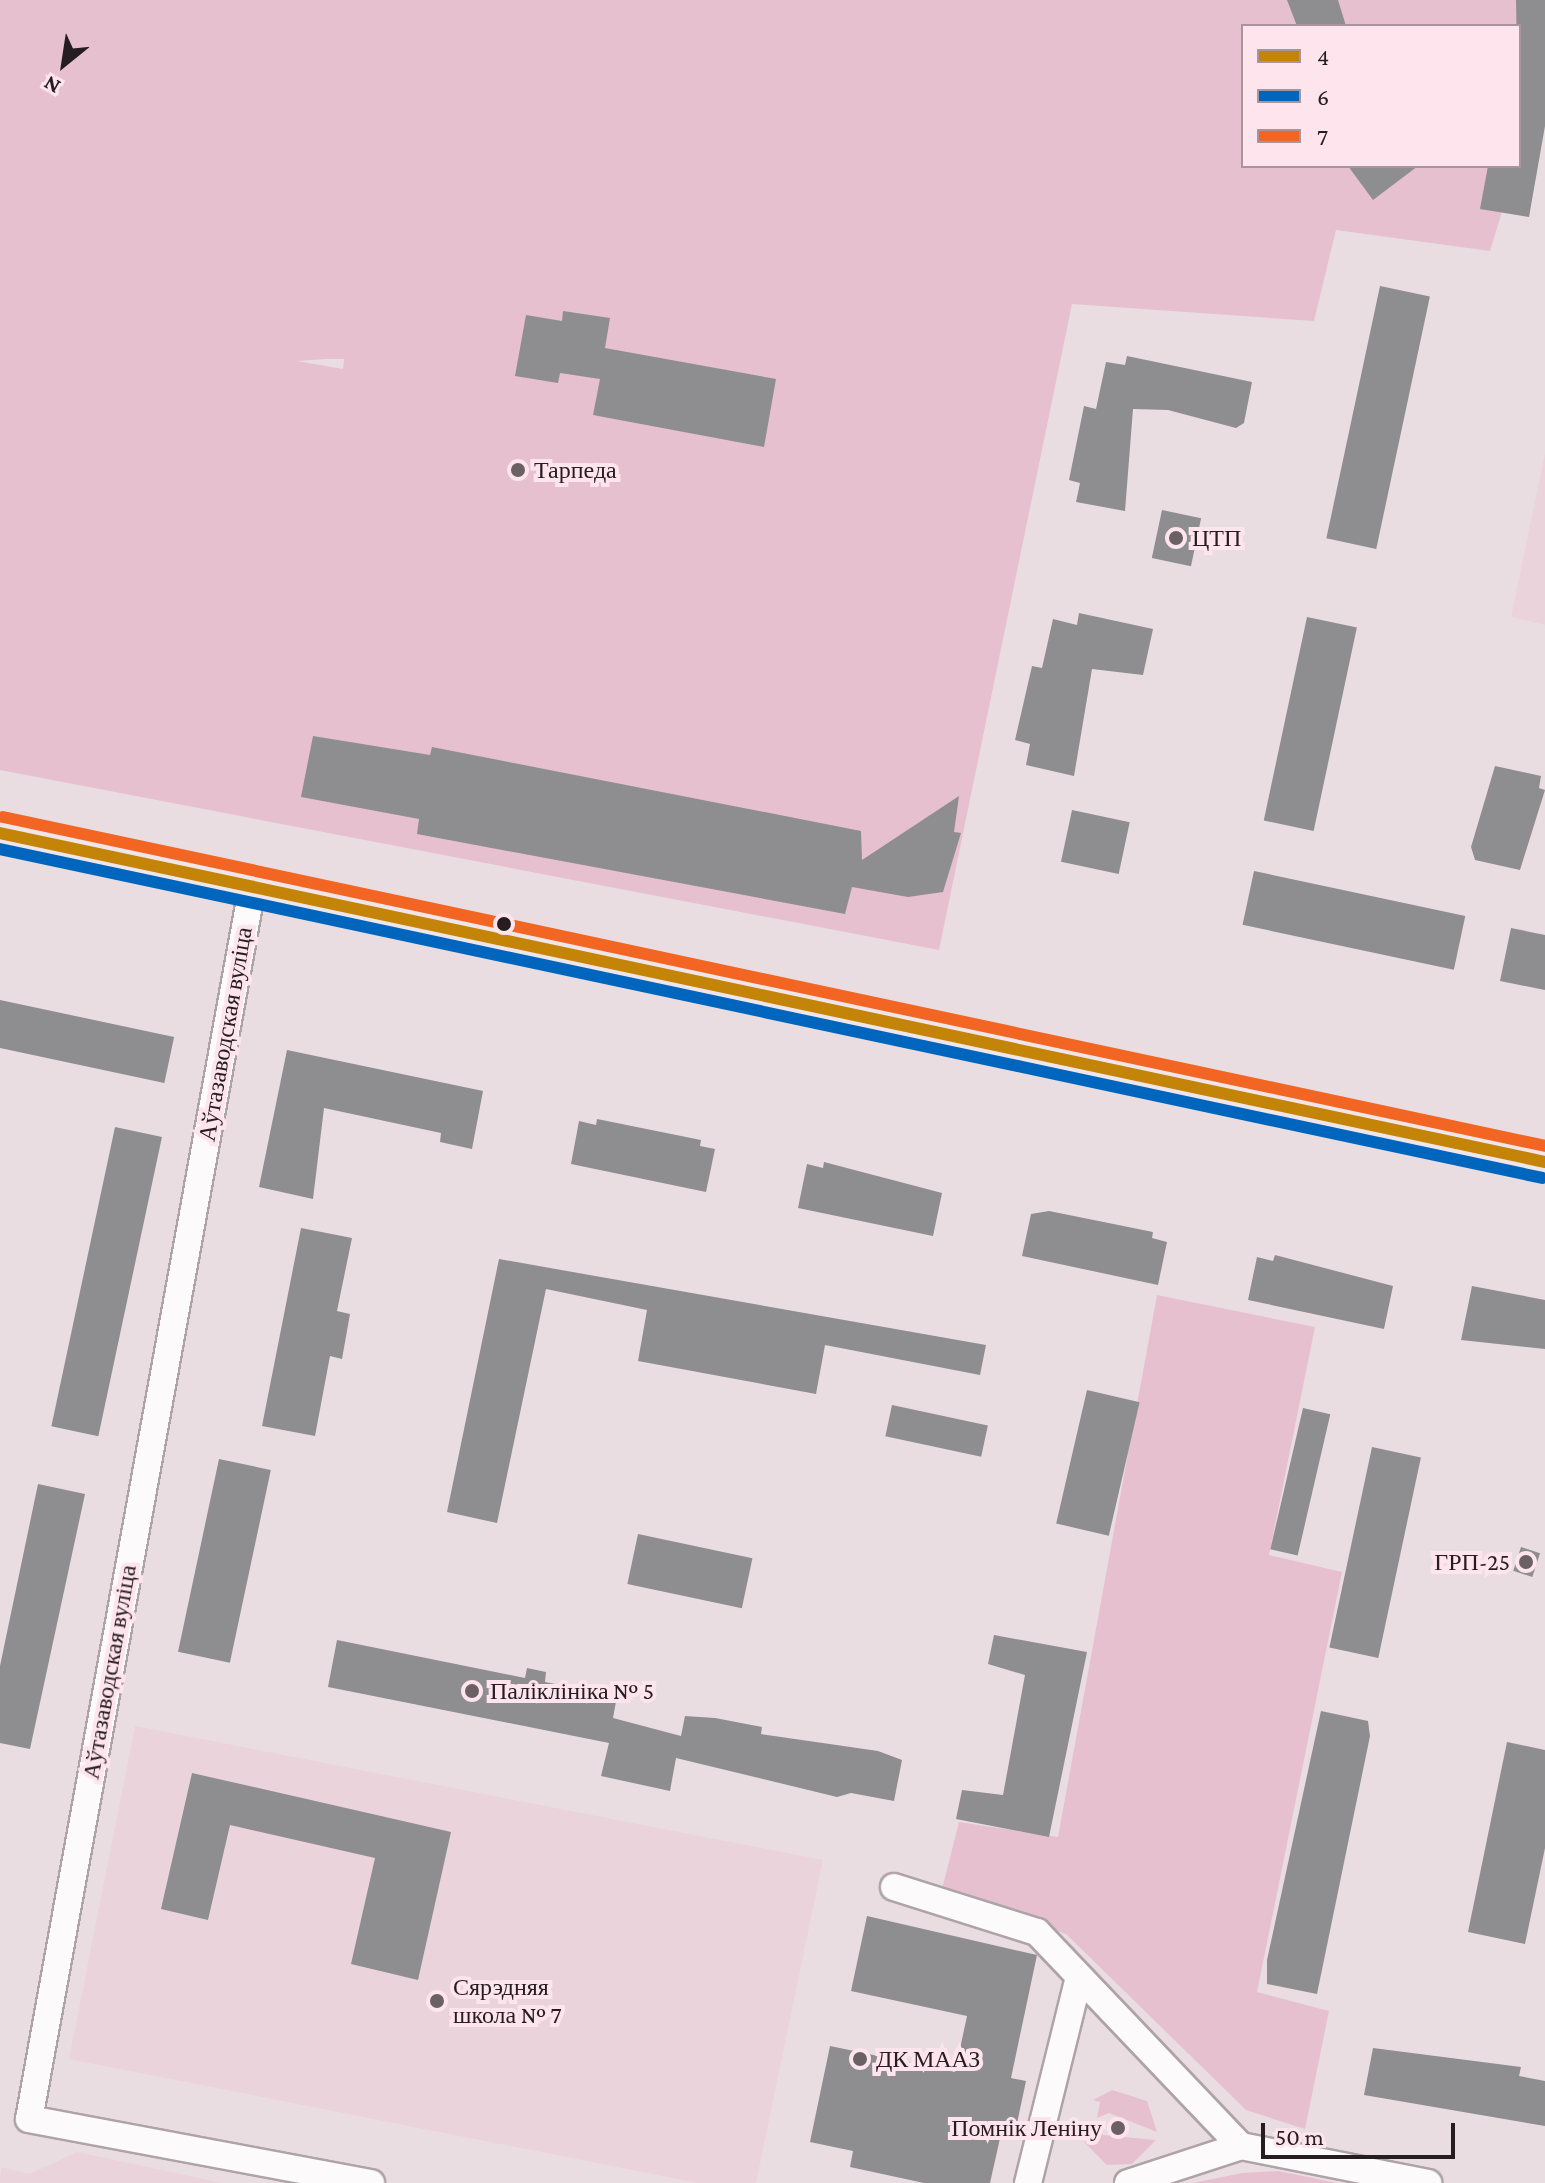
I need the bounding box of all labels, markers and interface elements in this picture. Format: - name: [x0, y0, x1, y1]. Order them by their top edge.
- north arrow: [24, 24, 104, 104]
- legend: [1241, 24, 1521, 168]
- text: 4: [1317, 43, 1329, 70]
- text: N: [39, 71, 64, 100]
- text: 6: [1317, 83, 1329, 110]
- text: 7: [1317, 123, 1328, 150]
- place label: Тарпеда: [534, 456, 617, 484]
- marker: Тарпеда: [509, 461, 527, 479]
- place label: ЦТП: [1192, 524, 1241, 552]
- marker: ЦТП: [1167, 529, 1185, 547]
- unlabelled marker: [496, 916, 512, 932]
- street label: Аўтазаводская вуліца: [192, 924, 258, 1144]
- place label: ГРП-25: [1434, 1548, 1510, 1576]
- marker: ГРП-25: [1517, 1553, 1535, 1571]
- street label: Аўтазаводская вуліца: [76, 1562, 142, 1782]
- place label: Паліклініка № 5: [490, 1677, 654, 1705]
- marker: Паліклініка № 5: [461, 1680, 483, 1702]
- place label: Сярэдняя школа № 7: [453, 1973, 561, 2029]
- marker: Сярэдняя школа № 7: [428, 1992, 446, 2010]
- place label: ДК МААЗ: [876, 2045, 980, 2073]
- marker: ДК МААЗ: [851, 2050, 869, 2068]
- scale bar: [1265, 2107, 1459, 2157]
- place label: Помнік Леніну: [951, 2114, 1102, 2142]
- marker: Помнік Леніну: [1109, 2119, 1127, 2137]
- text: 50 m: [1275, 2123, 1324, 2150]

